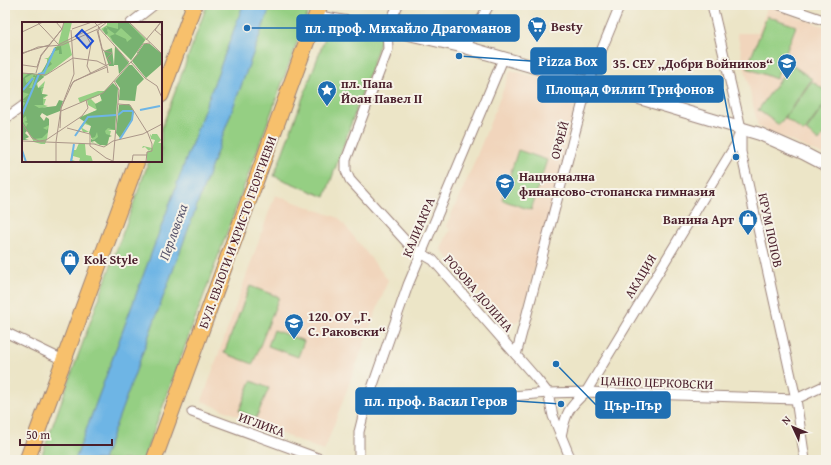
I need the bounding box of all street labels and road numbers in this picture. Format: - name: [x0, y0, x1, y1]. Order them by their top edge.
- street label: ОРФЕЙ: [545, 119, 574, 161]
- street label: БУЛ. ЕВЛОГИ И ХРИСТО ГЕОРГИЕВИ: [194, 133, 281, 331]
- street label: КРУМ ПОПОВ: [753, 191, 788, 269]
- street label: КАЛИАКРА: [397, 194, 440, 260]
- street label: РОЗОВА ДОЛИНА: [440, 250, 518, 336]
- street label: АКАЦИЯ: [620, 250, 661, 302]
- street label: ЦАНКО ЦЕРКОВСКИ: [600, 371, 714, 394]
- street label: ИГЛИКА: [236, 407, 288, 442]

